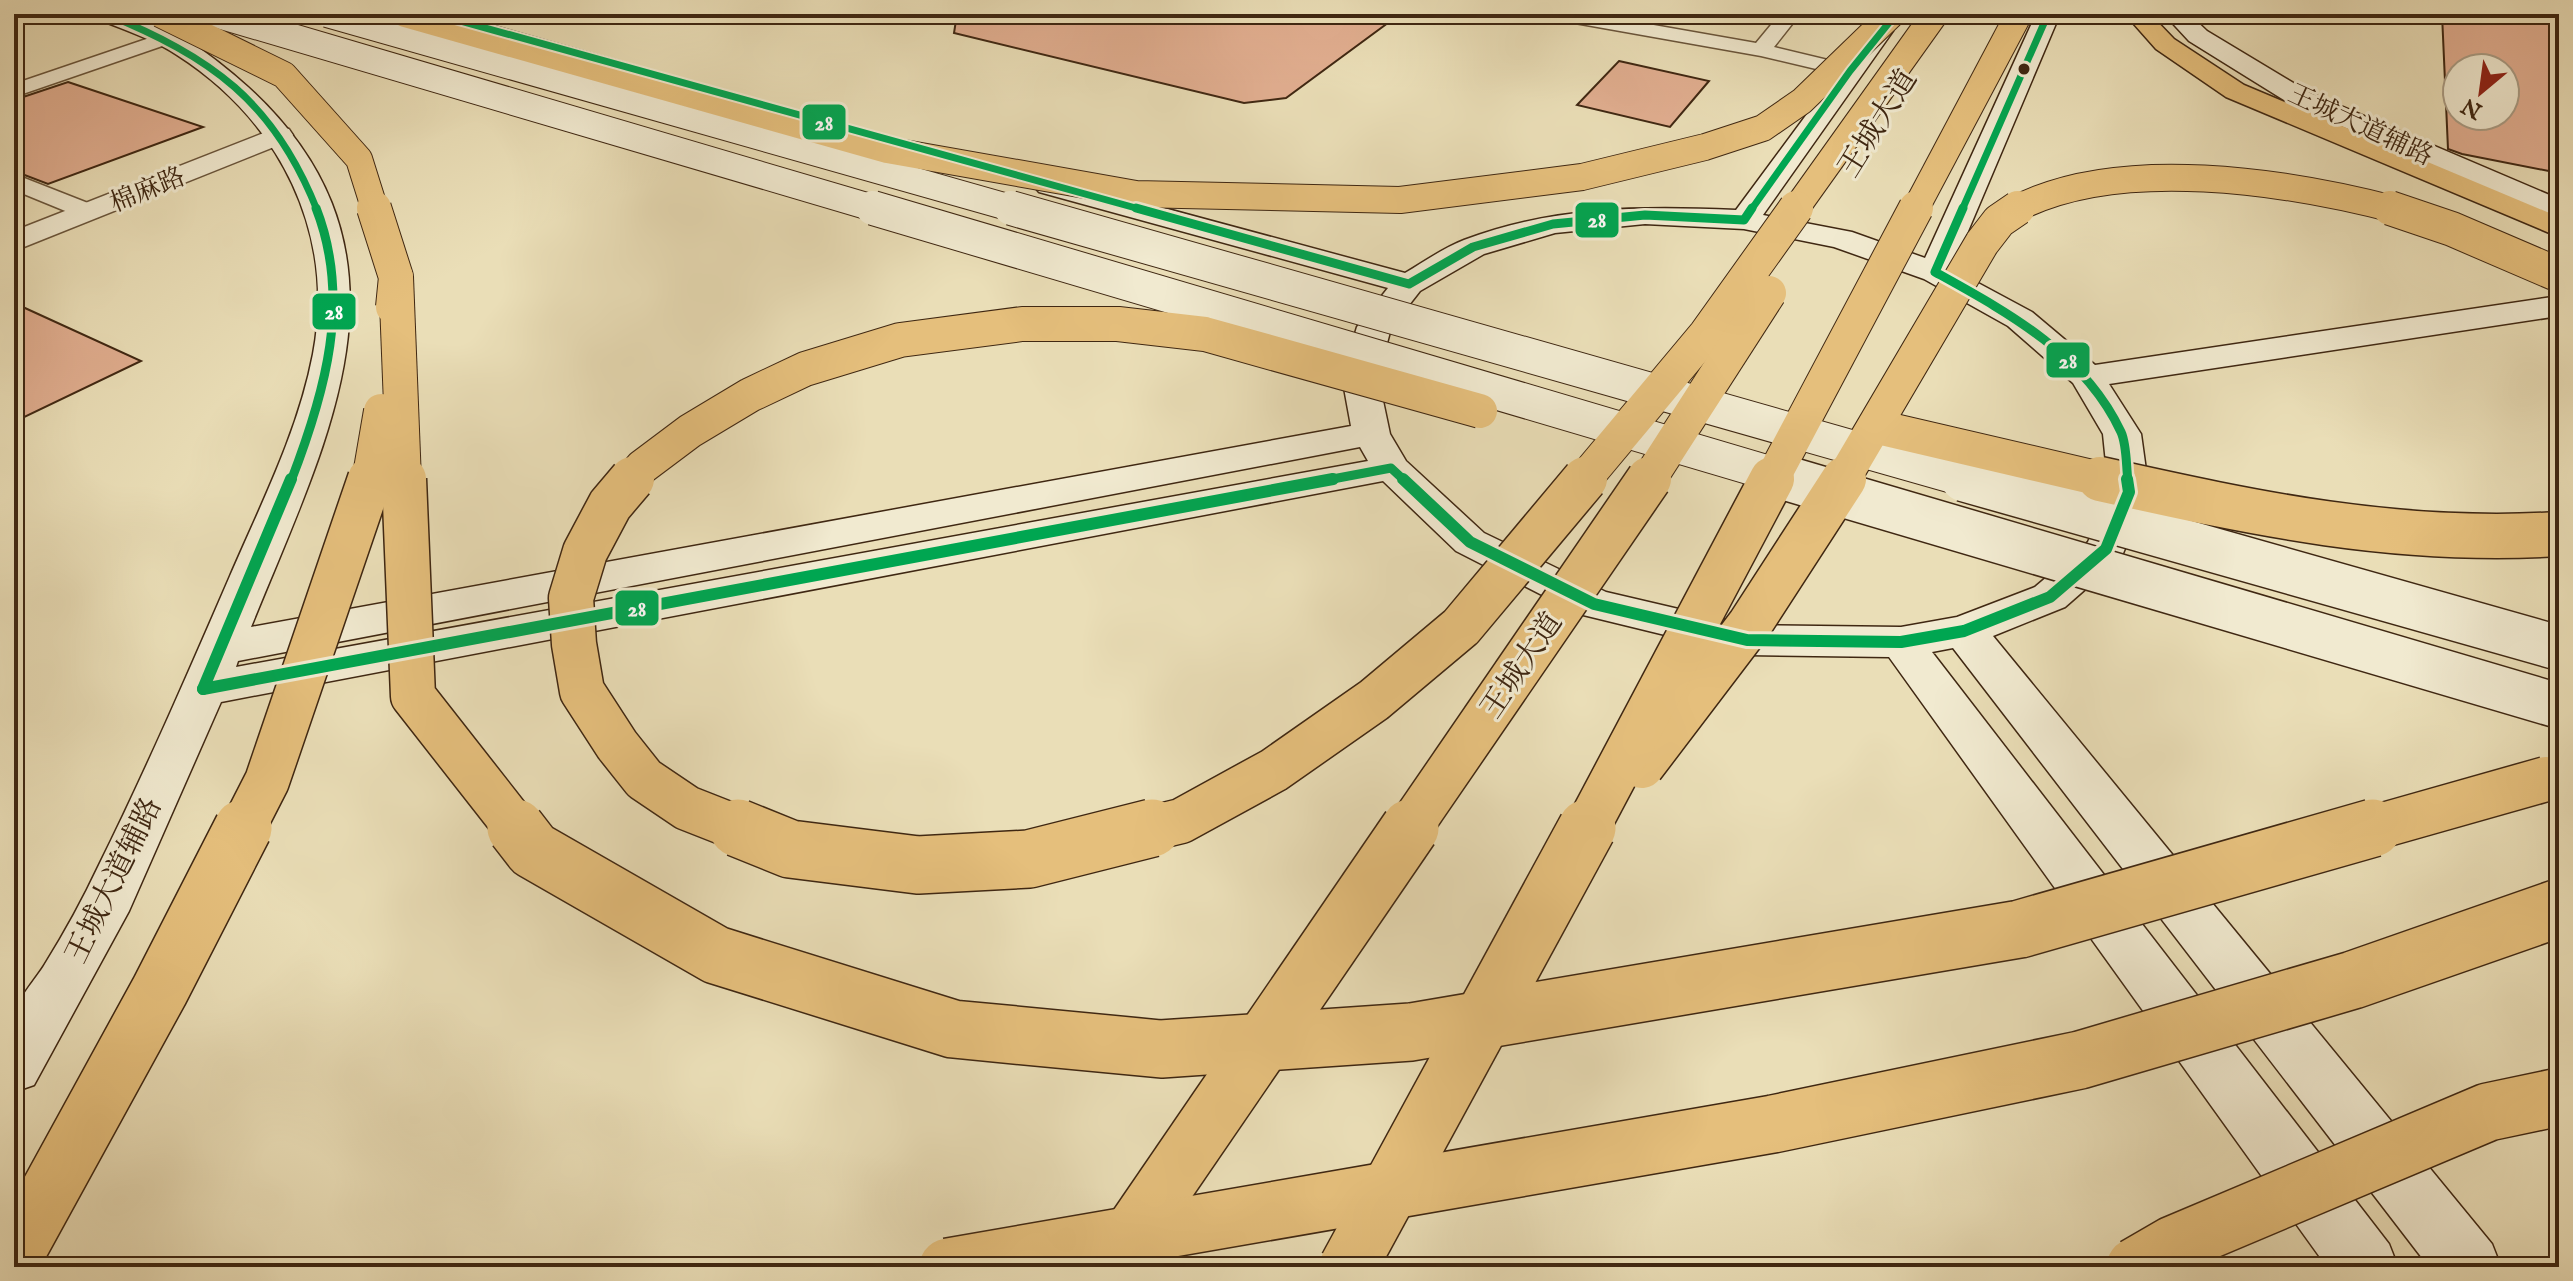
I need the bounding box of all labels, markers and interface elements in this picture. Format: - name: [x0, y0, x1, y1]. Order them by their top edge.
- north arrow: [2441, 52, 2521, 132]
- unlabelled marker: [2016, 61, 2032, 77]
- street label: 王城大道: [1831, 63, 1927, 185]
- street label: 王城大道辅路: [2283, 77, 2438, 173]
- text: N: [2457, 91, 2488, 125]
- line badge: 28: [801, 103, 847, 141]
- text: 28: [815, 110, 833, 138]
- street label: 棉麻路: [105, 160, 190, 220]
- line badge: 28: [1574, 201, 1620, 239]
- text: 28: [1588, 207, 1606, 235]
- line badge: 28: [311, 292, 357, 331]
- text: 28: [325, 299, 343, 327]
- line badge: 28: [2045, 341, 2091, 379]
- text: 28: [2059, 348, 2077, 376]
- line badge: 28: [614, 589, 660, 627]
- text: 28: [628, 596, 646, 624]
- street label: 王城大道: [1473, 606, 1572, 726]
- street label: 王城大道辅路: [58, 792, 171, 970]

